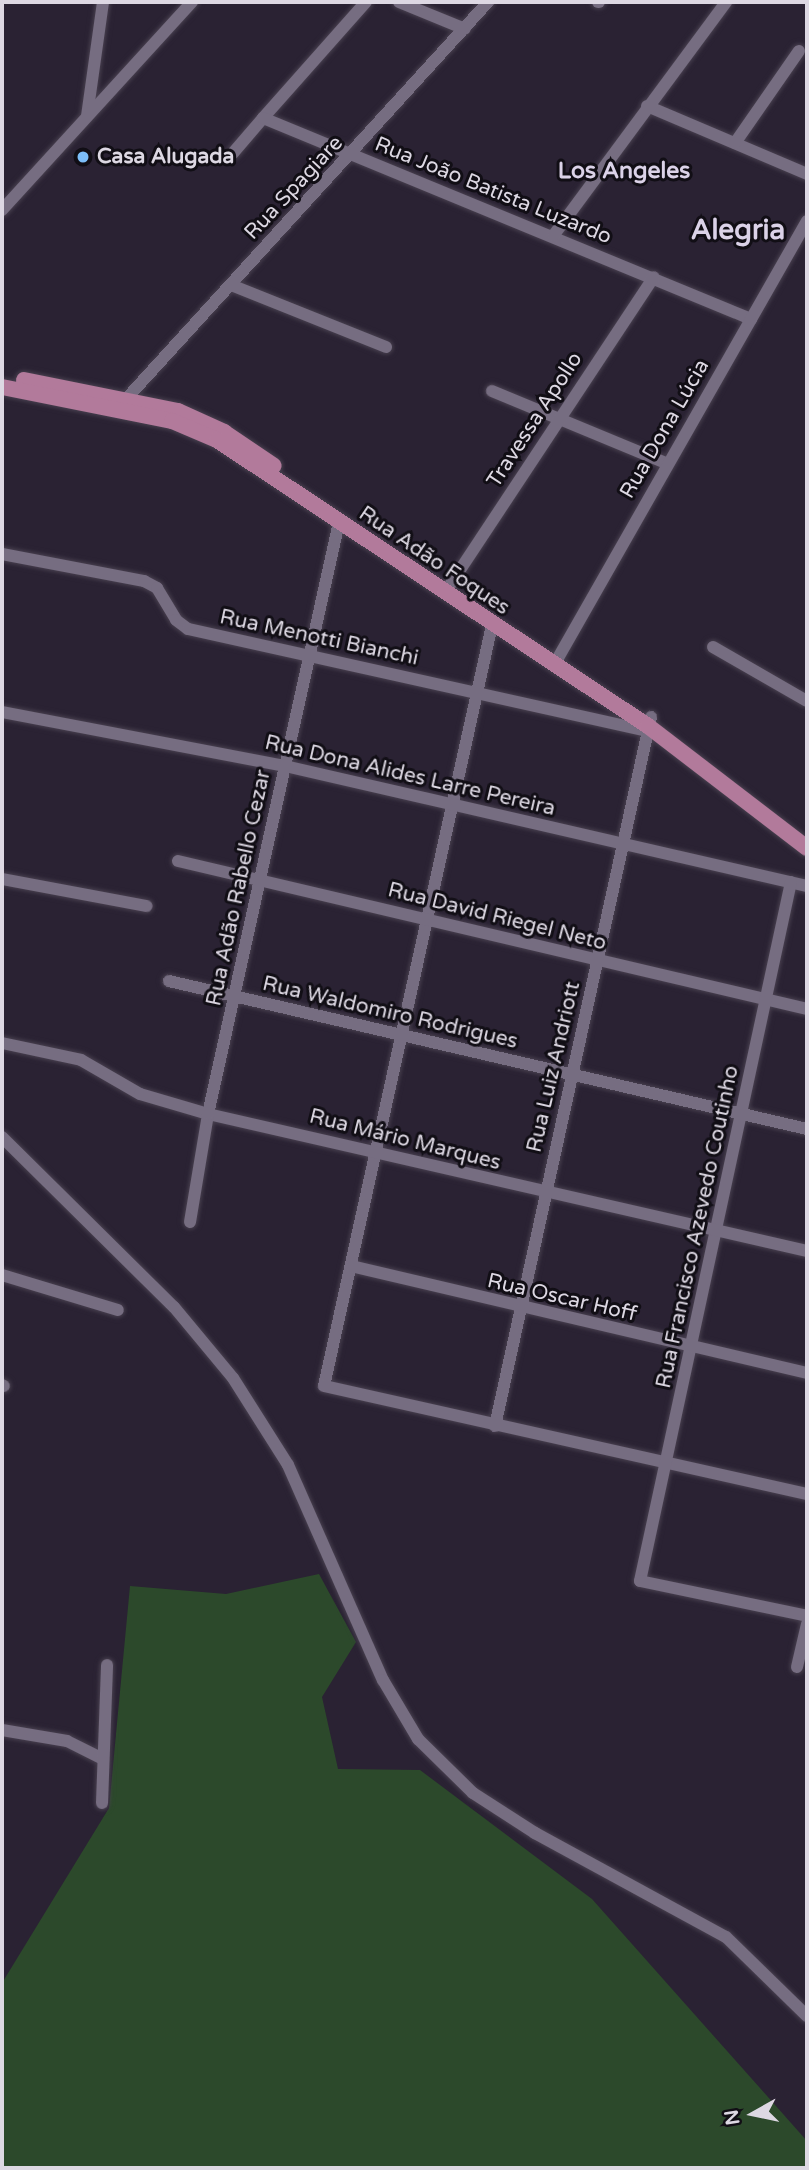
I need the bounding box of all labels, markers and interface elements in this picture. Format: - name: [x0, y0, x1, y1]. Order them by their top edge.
- street label: Rua Spagiare: [240, 131, 348, 245]
- street label: Rua João Batista Luzardo: [371, 132, 615, 250]
- place label: Casa Alugada: [97, 144, 234, 170]
- marker: Casa Alugada: [75, 149, 91, 165]
- district label: Los Angeles: [558, 157, 690, 185]
- district label: Alegria: [691, 213, 785, 247]
- street label: Travessa Apollo: [482, 348, 588, 492]
- street label: Rua Dona Lúcia: [615, 355, 715, 503]
- street label: Rua Adão Foques: [354, 501, 514, 621]
- street label: Rua Menotti Bianchi: [217, 605, 421, 671]
- street label: Rua Dona Alides Larre Pereira: [262, 730, 558, 822]
- street label: Rua Adão Rabello Cezar: [202, 768, 276, 1008]
- street label: Rua David Riegel Neto: [385, 878, 609, 956]
- street label: Rua Waldomiro Rodrigues: [260, 971, 520, 1055]
- street label: Rua Luiz Andriott: [522, 979, 586, 1155]
- street label: Rua Francisco Azevedo Coutinho: [651, 1063, 745, 1391]
- street label: Rua Mário Marques: [307, 1104, 503, 1176]
- street label: Rua Oscar Hoff: [485, 1269, 639, 1327]
- north arrow: [718, 2079, 788, 2149]
- text: N: [720, 2108, 744, 2127]

